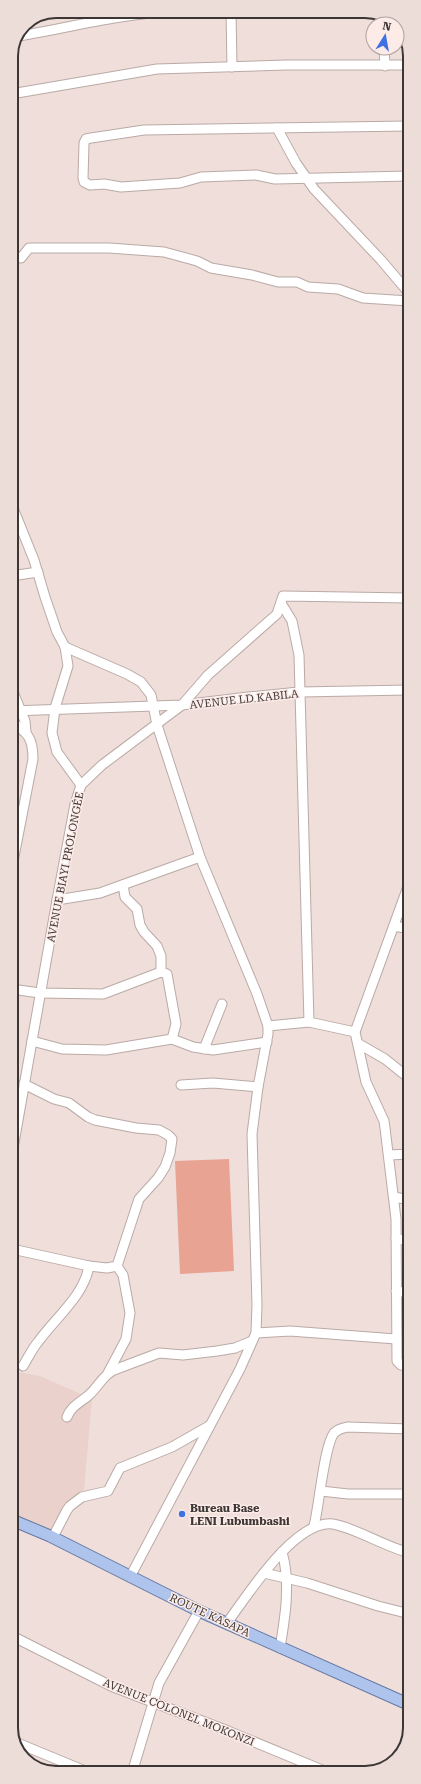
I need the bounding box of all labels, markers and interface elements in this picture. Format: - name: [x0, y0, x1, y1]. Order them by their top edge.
- north arrow: [365, 16, 405, 56]
- text: N: [381, 19, 393, 34]
- street label: AVENUE LD KABILA: [189, 687, 299, 712]
- street label: AVENUE BIAYI PROLONGÉE: [44, 791, 86, 943]
- place label: Bureau Base LENI Lubumbashi: [190, 1502, 290, 1528]
- marker: Bureau Base LENI Lubumbashi: [177, 1509, 187, 1519]
- street label: ROUTE KASAPA: [168, 1591, 252, 1640]
- street label: AVENUE COLONEL MOKONZI: [101, 1676, 256, 1749]

